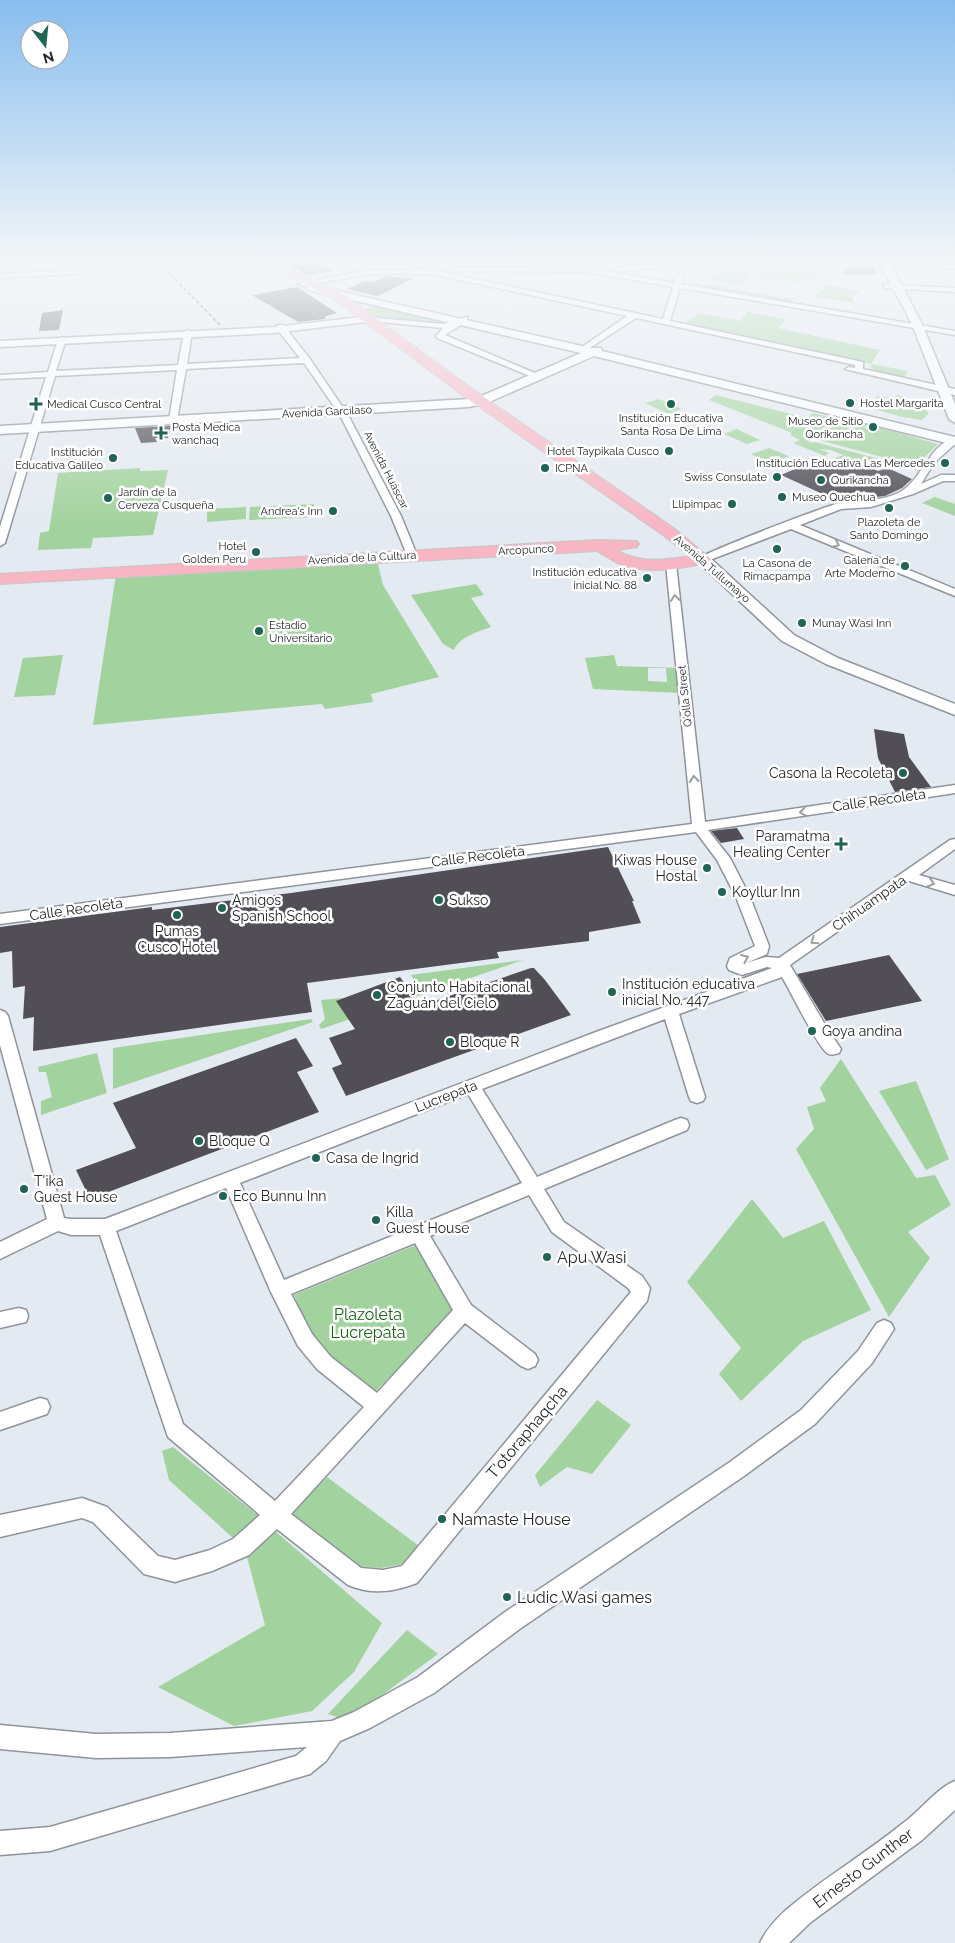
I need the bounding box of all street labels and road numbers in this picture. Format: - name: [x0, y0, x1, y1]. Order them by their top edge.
- street label: Avenida Garcilaso: [281, 403, 373, 421]
- street label: Avenida Huáscar: [361, 429, 411, 511]
- street label: Avenida Tullumayo: [671, 532, 753, 606]
- street label: Arcopunco: [498, 542, 555, 558]
- street label: Avenida de la Cultura: [307, 549, 417, 567]
- street label: Q'olla Street: [675, 664, 695, 727]
- street label: Calle Recoleta: [831, 786, 927, 814]
- street label: Calle Recoleta: [430, 842, 526, 870]
- street label: Chihuampata: [829, 872, 909, 934]
- street label: Calle Recoleta: [28, 895, 124, 923]
- street label: Lucrepata: [413, 1077, 479, 1115]
- street label: T'otoraphaqcha: [483, 1382, 571, 1482]
- street label: Ernesto Gunther: [809, 1824, 917, 1912]

